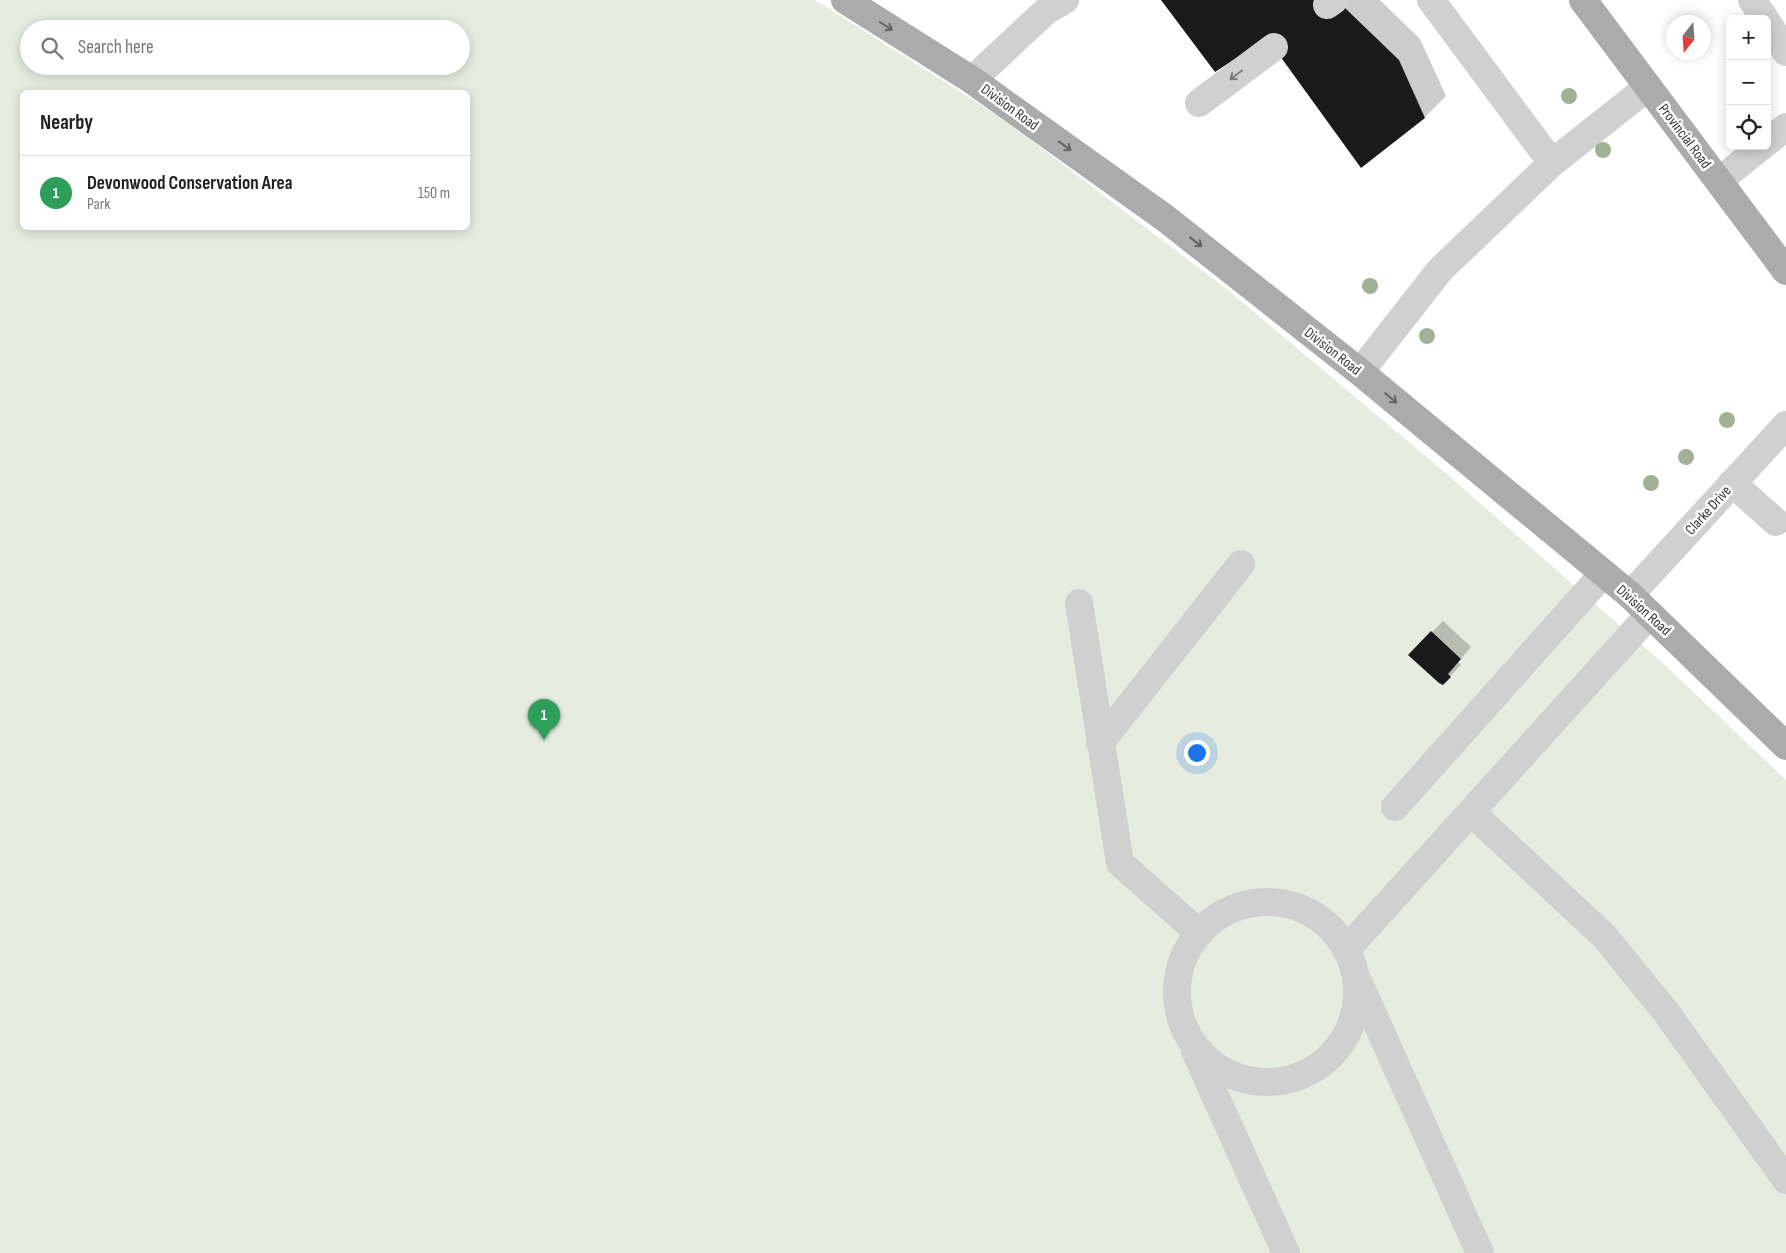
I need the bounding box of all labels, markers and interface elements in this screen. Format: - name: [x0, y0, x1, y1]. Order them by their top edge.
- north arrow: [1666, 15, 1711, 60]
- map controls: [1726, 15, 1771, 150]
- button: +: [1726, 15, 1771, 60]
- search box: [20, 20, 470, 75]
- one-way arrow: [879, 21, 893, 31]
- icon: search: [38, 34, 66, 62]
- text: Search here: [78, 36, 154, 59]
- button: −: [1726, 60, 1771, 105]
- one-way arrow: [1230, 70, 1243, 81]
- street label: Division Road: [977, 80, 1042, 135]
- street label: Provincial Road: [1654, 100, 1715, 172]
- button: locate: [1726, 105, 1771, 150]
- text: Nearby: [40, 110, 93, 135]
- one-way arrow: [1058, 141, 1072, 151]
- text: Devonwood Conservation Area: [87, 172, 292, 195]
- text: 1: [53, 184, 59, 203]
- text: 150 m: [418, 184, 450, 203]
- text: Park: [87, 195, 110, 214]
- one-way arrow: [1189, 237, 1203, 247]
- street label: Division Road: [1300, 323, 1365, 379]
- one-way arrow: [1385, 392, 1398, 403]
- street label: Clarke Drive: [1681, 482, 1736, 539]
- street label: Division Road: [1612, 581, 1675, 640]
- pin: 1: [528, 699, 560, 740]
- your location: [1184, 740, 1210, 766]

